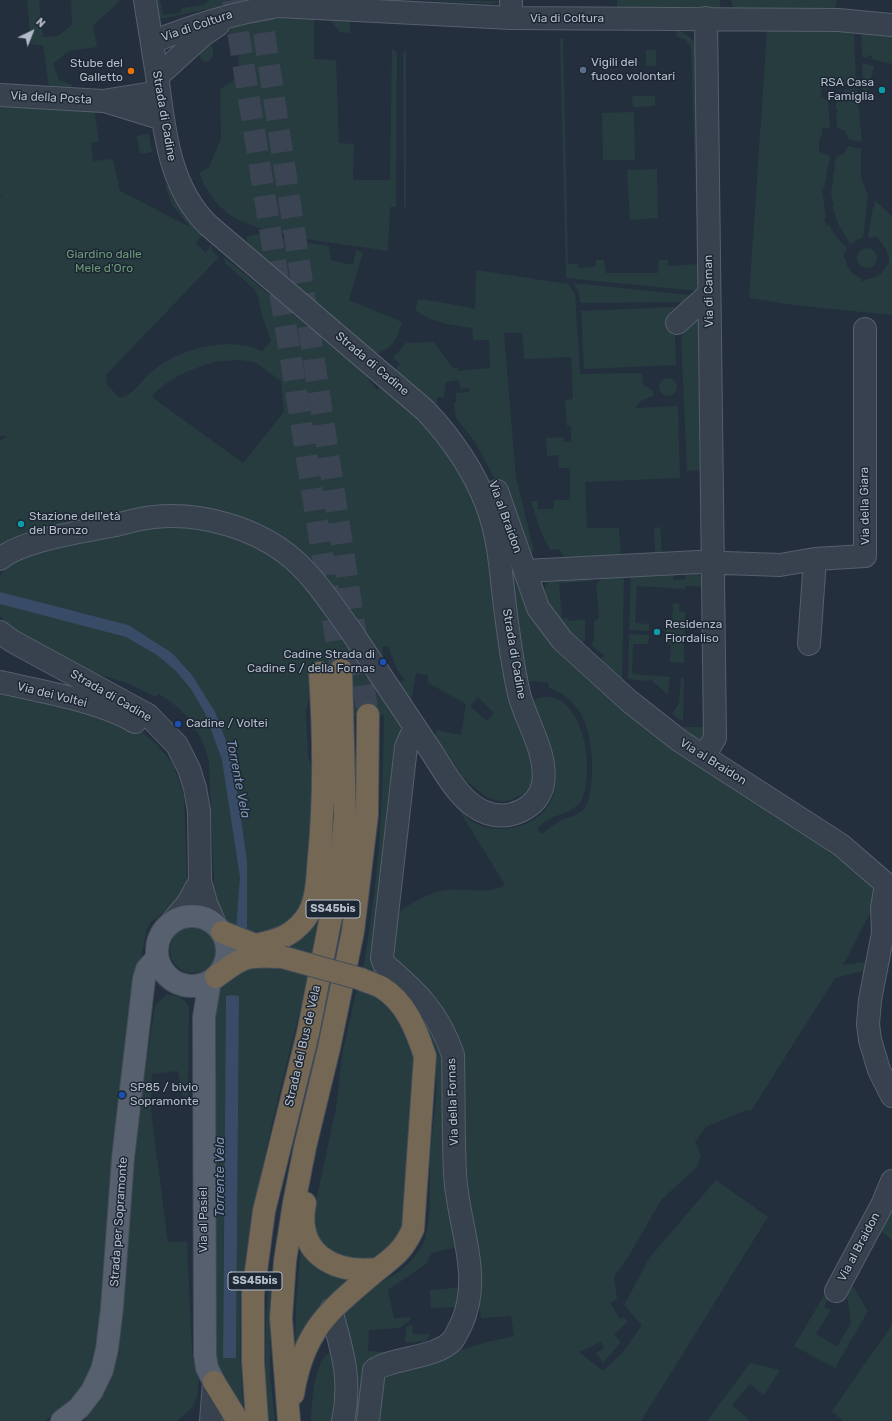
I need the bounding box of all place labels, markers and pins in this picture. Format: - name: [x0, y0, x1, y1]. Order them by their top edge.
- place label: Vigili del fuoco volontari: [591, 56, 675, 84]
- place label: Stube del Galletto: [70, 57, 123, 85]
- marker: Vigili del fuoco volontari: [578, 65, 588, 75]
- marker: Stube del Galletto: [126, 66, 136, 76]
- place label: RSA Casa Famiglia: [820, 76, 874, 104]
- marker: RSA Casa Famiglia: [877, 85, 887, 95]
- place label: Stazione dell'età del Bronzo: [29, 510, 121, 538]
- marker: Stazione dell'età del Bronzo: [16, 519, 26, 529]
- place label: Residenza Fiordaliso: [665, 618, 722, 646]
- marker: Residenza Fiordaliso: [652, 627, 662, 637]
- place label: Cadine Strada di Cadine 5 / della Fornas: [247, 648, 375, 676]
- marker: Cadine Strada di Cadine 5 / della Fornas: [378, 657, 388, 667]
- place label: Cadine / Voltei: [186, 717, 268, 731]
- marker: Cadine / Voltei: [173, 719, 183, 729]
- place label: SP85 / bivio Sopramonte: [130, 1081, 199, 1109]
- marker: SP85 / bivio Sopramonte: [117, 1090, 127, 1100]

